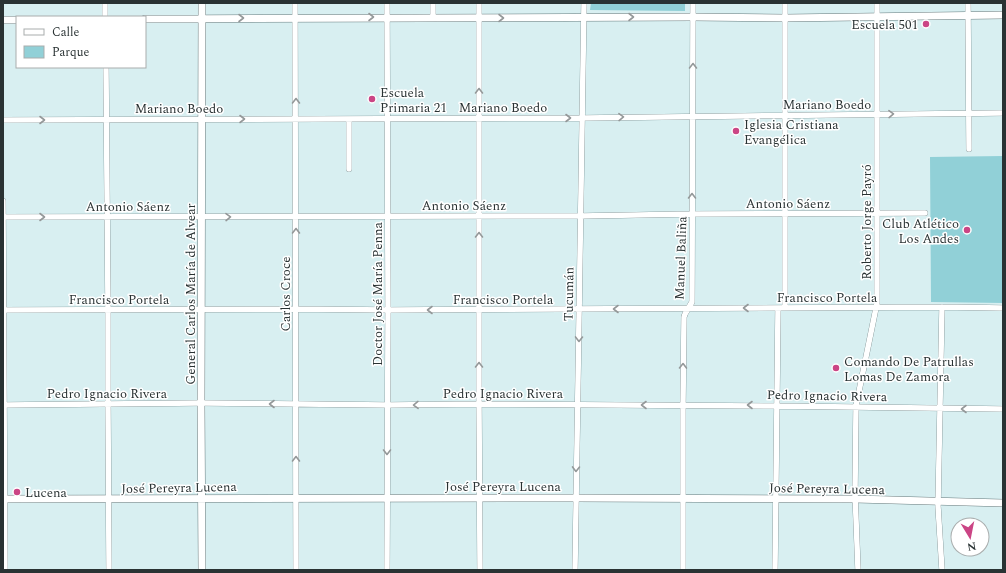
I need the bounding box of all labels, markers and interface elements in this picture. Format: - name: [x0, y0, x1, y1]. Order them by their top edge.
- one-way arrow: [368, 13, 374, 22]
- one-way arrow: [628, 13, 634, 21]
- one-way arrow: [238, 14, 244, 22]
- one-way arrow: [498, 14, 504, 22]
- place label: Escuela 501: [851, 15, 918, 35]
- legend: [16, 16, 146, 68]
- marker: Escuela 501: [921, 19, 931, 29]
- text: Calle: [52, 23, 80, 42]
- text: Parque: [52, 43, 89, 62]
- one-way arrow: [689, 63, 697, 69]
- place label: Escuela Primaria 21: [380, 83, 447, 118]
- one-way arrow: [475, 88, 483, 94]
- marker: Escuela Primaria 21: [367, 94, 377, 104]
- street label: Mariano Boedo: [783, 95, 871, 115]
- one-way arrow: [292, 98, 300, 104]
- street label: Mariano Boedo: [459, 98, 547, 118]
- street label: Mariano Boedo: [135, 99, 223, 119]
- one-way arrow: [888, 110, 894, 118]
- one-way arrow: [618, 113, 624, 121]
- one-way arrow: [565, 114, 571, 122]
- one-way arrow: [239, 115, 245, 123]
- place label: Iglesia Cristiana Evangélica: [744, 115, 839, 150]
- one-way arrow: [39, 116, 45, 124]
- marker: Iglesia Cristiana Evangélica: [731, 126, 741, 136]
- street label: Roberto Jorge Payró: [857, 164, 877, 280]
- one-way arrow: [688, 193, 696, 199]
- street label: Antonio Sáenz: [746, 194, 830, 214]
- street label: Antonio Sáenz: [422, 196, 506, 216]
- street label: Antonio Sáenz: [86, 197, 170, 217]
- street label: General Carlos María de Alvear: [181, 203, 201, 385]
- one-way arrow: [39, 213, 45, 221]
- one-way arrow: [225, 213, 231, 221]
- place label: Club Atlético Los Andes: [882, 214, 959, 249]
- street label: Manuel Baliña: [670, 215, 692, 300]
- street label: Doctor José María Penna: [368, 221, 388, 366]
- marker: Club Atlético Los Andes: [962, 225, 972, 235]
- one-way arrow: [292, 228, 300, 234]
- one-way arrow: [475, 232, 483, 238]
- street label: Carlos Croce: [276, 257, 296, 331]
- street label: Tucumán: [559, 266, 579, 321]
- street label: Francisco Portela: [777, 288, 878, 308]
- street label: Francisco Portela: [69, 290, 170, 310]
- street label: Francisco Portela: [453, 290, 554, 310]
- one-way arrow: [743, 304, 749, 312]
- one-way arrow: [613, 305, 619, 313]
- one-way arrow: [427, 306, 433, 314]
- one-way arrow: [575, 336, 583, 342]
- place label: Comando De Patrullas Lomas De Zamora: [844, 352, 974, 387]
- one-way arrow: [475, 362, 483, 368]
- one-way arrow: [679, 363, 688, 369]
- marker: Comando De Patrullas Lomas De Zamora: [831, 363, 841, 373]
- street label: Pedro Ignacio Rivera: [47, 384, 168, 404]
- street label: Pedro Ignacio Rivera: [443, 384, 564, 404]
- street label: Pedro Ignacio Rivera: [767, 385, 888, 407]
- one-way arrow: [269, 400, 275, 408]
- one-way arrow: [413, 401, 419, 409]
- one-way arrow: [641, 401, 647, 409]
- one-way arrow: [747, 401, 753, 409]
- one-way arrow: [961, 405, 967, 413]
- one-way arrow: [383, 449, 391, 455]
- one-way arrow: [292, 456, 300, 462]
- one-way arrow: [572, 466, 580, 472]
- street label: José Pereyra Lucena: [121, 477, 238, 499]
- street label: José Pereyra Lucena: [445, 477, 562, 497]
- street label: José Pereyra Lucena: [769, 478, 886, 500]
- place label: Lucena: [25, 483, 68, 503]
- marker: Lucena: [12, 487, 22, 497]
- north arrow: [950, 517, 990, 557]
- text: N: [966, 537, 978, 556]

